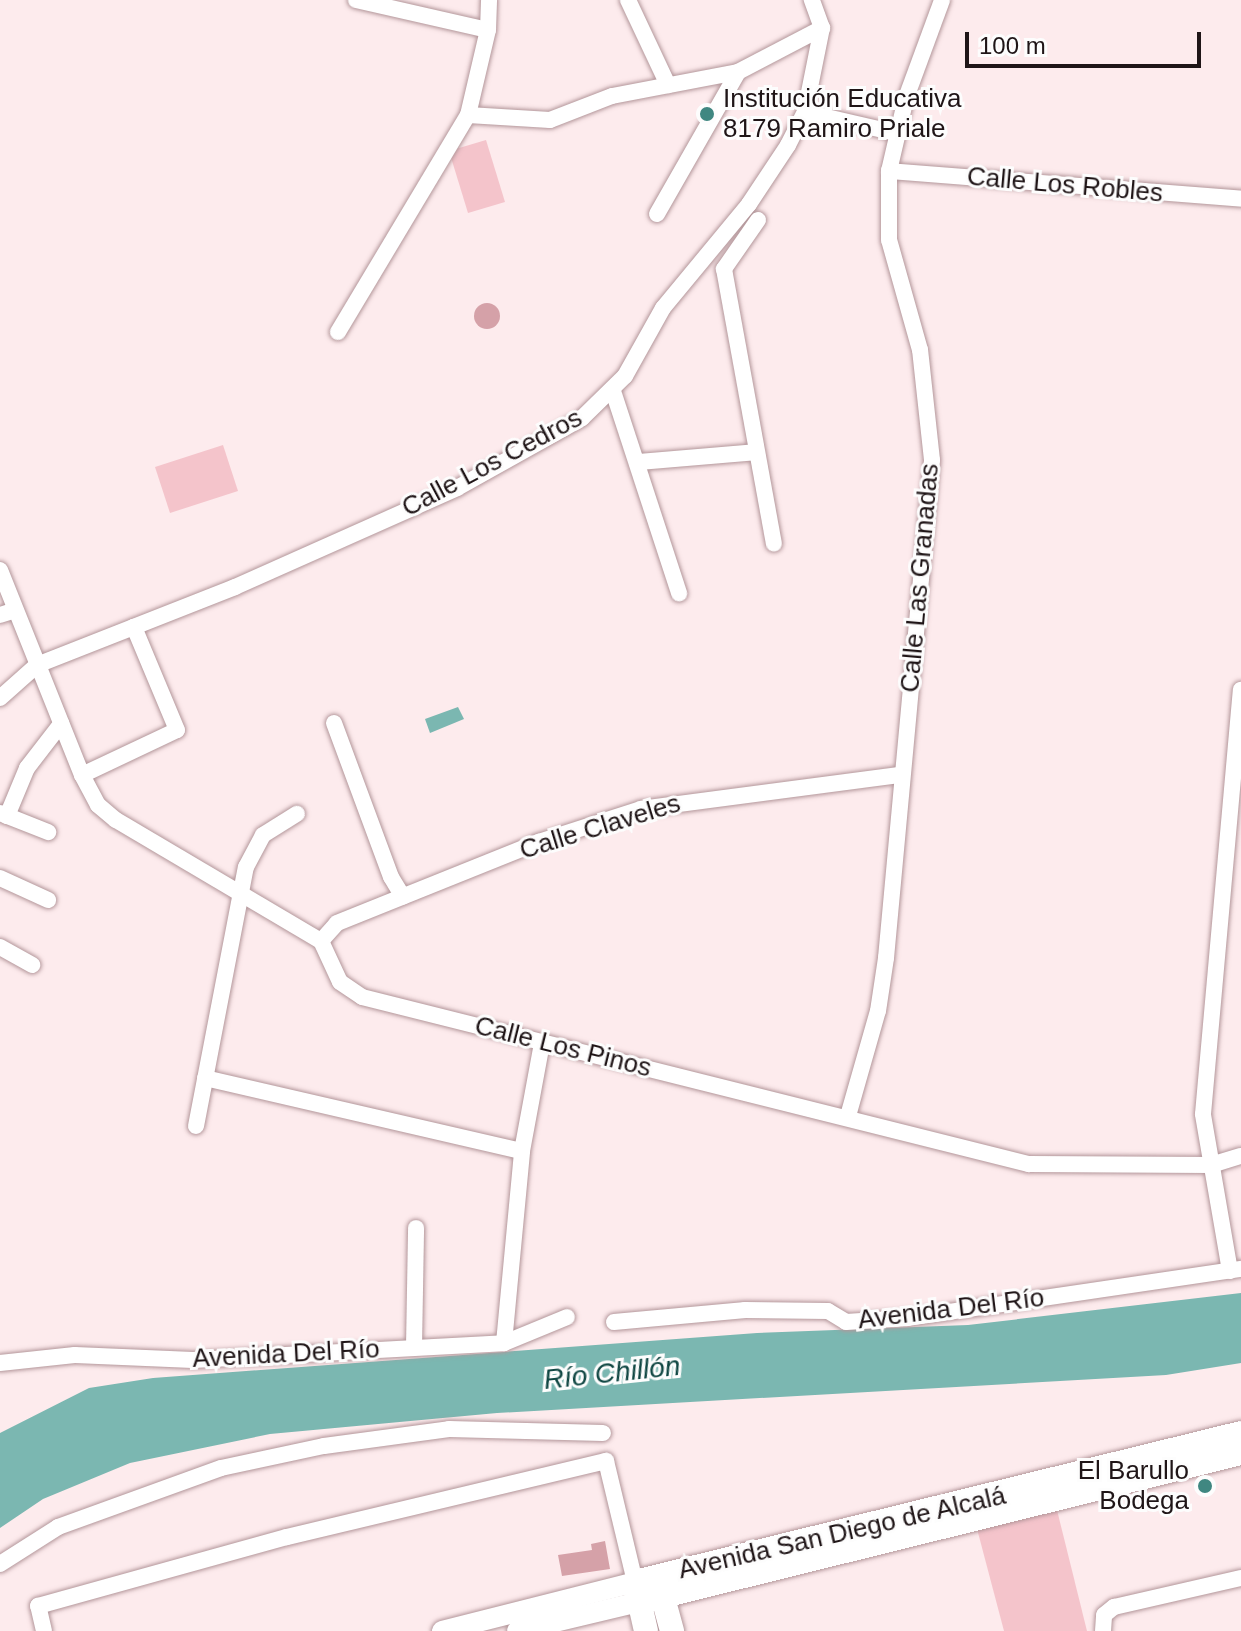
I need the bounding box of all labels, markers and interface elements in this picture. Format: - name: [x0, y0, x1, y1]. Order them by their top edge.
- scale bar: [969, 16, 1205, 66]
- text: 100 m: [979, 32, 1046, 59]
- place label: Institución Educativa 8179 Ramiro Priale: [723, 83, 961, 144]
- marker: Institución Educativa 8179 Ramiro Priale: [698, 105, 716, 123]
- street label: Calle Los Robles: [966, 161, 1164, 209]
- street label: Calle Los Cedros: [397, 402, 587, 524]
- street label: Calle Las Granadas: [894, 462, 946, 694]
- street label: Calle Claveles: [516, 788, 684, 866]
- street label: Calle Los Pinos: [472, 1010, 654, 1084]
- street label: Avenida Del Río: [856, 1282, 1046, 1336]
- street label: Avenida Del Río: [192, 1334, 380, 1374]
- water label: Río Chillón: [542, 1349, 682, 1397]
- place label: El Barullo Bodega: [1078, 1455, 1189, 1516]
- marker: El Barullo Bodega: [1196, 1477, 1214, 1495]
- street label: Avenida San Diego de Alcalá: [675, 1480, 1009, 1586]

